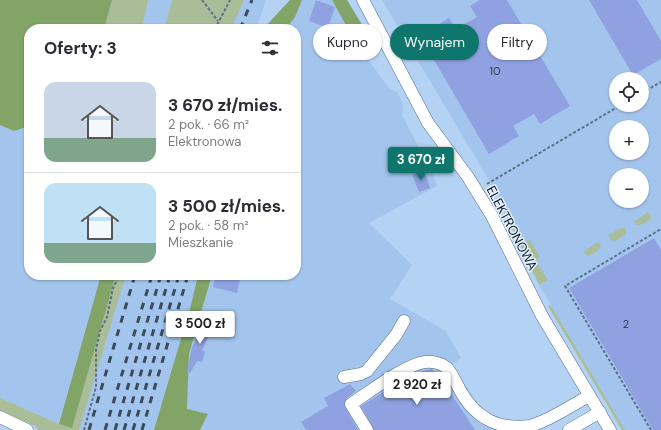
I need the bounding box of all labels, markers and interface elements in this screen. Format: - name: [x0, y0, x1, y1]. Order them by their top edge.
- chip: Kupno: [313, 24, 382, 60]
- chip: Wynajem: [390, 24, 479, 60]
- chip: Filtry: [487, 24, 547, 60]
- text: Oferty: 3: [44, 37, 117, 59]
- icon: filters: [259, 37, 281, 59]
- house number: 10: [490, 64, 500, 78]
- map controls: [609, 72, 649, 208]
- button: locate: [609, 72, 649, 112]
- text: 3 670 zł/mies.: [168, 94, 282, 116]
- icon: home: [76, 98, 124, 146]
- text: 2 pok. · 66 m²: [168, 116, 249, 133]
- button: +: [609, 120, 649, 160]
- text: Elektronowa: [168, 133, 241, 150]
- pin: 3 670 zł: [380, 147, 462, 181]
- text: 3 670 zł: [397, 151, 445, 168]
- button: −: [609, 168, 649, 208]
- street label: ELEKTRONOWA: [483, 183, 542, 273]
- text: 3 500 zł/mies.: [168, 195, 285, 217]
- icon: home: [76, 199, 124, 247]
- text: 2 pok. · 58 m²: [168, 217, 249, 234]
- text: Mieszkanie: [168, 234, 233, 251]
- pin: 3 500 zł: [159, 311, 241, 345]
- text: 3 500 zł: [175, 315, 225, 332]
- house number: 2: [623, 317, 629, 331]
- pin: 2 920 zł: [376, 372, 458, 406]
- text: 2 920 zł: [393, 376, 441, 393]

